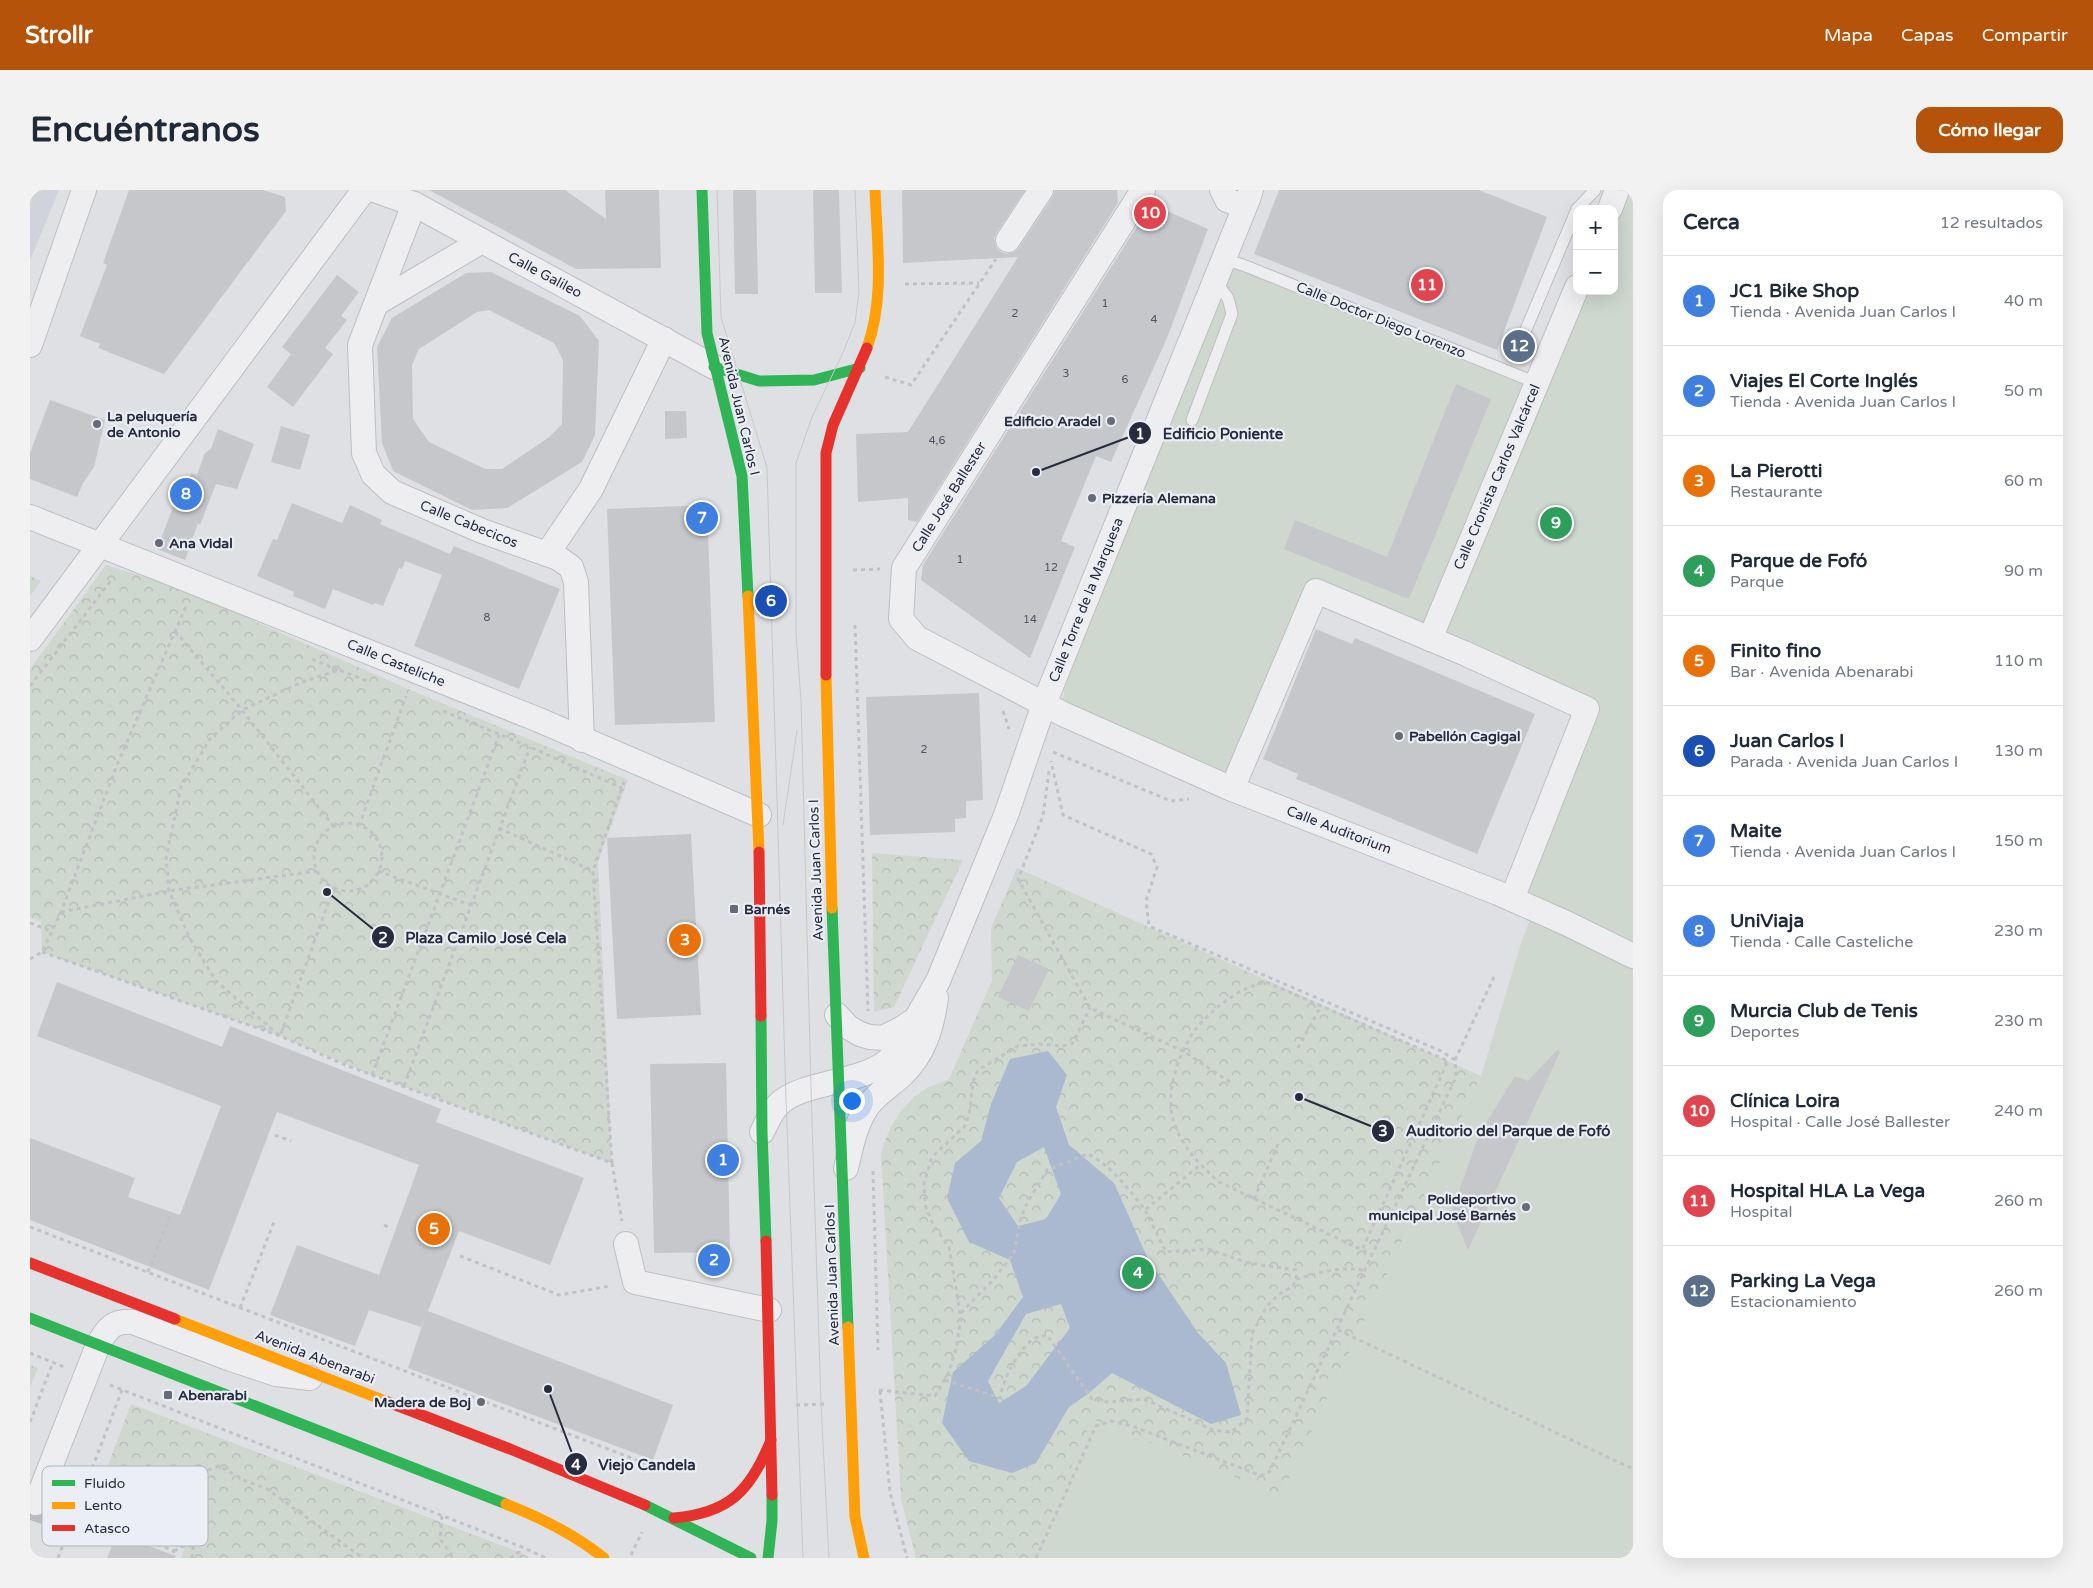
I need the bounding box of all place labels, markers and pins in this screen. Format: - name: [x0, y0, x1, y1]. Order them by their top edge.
- pin: 10: [1134, 194, 1166, 232]
- pin: 11: [1411, 266, 1443, 304]
- pin: 12: [1503, 327, 1535, 365]
- place label: La peluquería de Antonio: [107, 408, 197, 441]
- place label: Edificio Aradel: [1004, 413, 1101, 430]
- marker: Edificio Aradel: [1105, 415, 1117, 427]
- marker: La peluquería de Antonio: [91, 418, 103, 430]
- callout: Edificio Poniente: [1128, 418, 1293, 448]
- pin: 8: [170, 475, 202, 513]
- place label: Pizzería Alemana: [1102, 490, 1216, 507]
- marker: Pizzería Alemana: [1086, 492, 1098, 504]
- pin: 7: [686, 499, 718, 537]
- pin: 9: [1540, 504, 1572, 542]
- place label: Ana Vidal: [169, 535, 233, 552]
- marker: Ana Vidal: [153, 537, 165, 549]
- pin: 6: [755, 582, 787, 620]
- place label: Pabellón Cagigal: [1409, 728, 1520, 745]
- marker: Pabellón Cagigal: [1393, 730, 1405, 742]
- place label: Barnés: [744, 901, 790, 918]
- marker: Barnés: [728, 903, 740, 915]
- pin: 3: [669, 921, 701, 959]
- callout: Plaza Camilo José Cela: [370, 922, 577, 952]
- callout: Auditorio del Parque de Fofó: [1371, 1116, 1620, 1146]
- pin: 1: [707, 1141, 739, 1179]
- place label: Polideportivo municipal José Barnés: [1368, 1191, 1516, 1224]
- marker: Polideportivo municipal José Barnés: [1520, 1201, 1532, 1213]
- pin: 5: [418, 1210, 450, 1248]
- pin: 2: [698, 1241, 730, 1279]
- pin: 4: [1122, 1254, 1154, 1292]
- place label: Abenarabi: [178, 1387, 247, 1404]
- marker: Abenarabi: [162, 1389, 174, 1401]
- place label: Madera de Boj: [374, 1394, 471, 1411]
- marker: Madera de Boj: [475, 1396, 487, 1408]
- callout: Viejo Candela: [563, 1449, 706, 1479]

